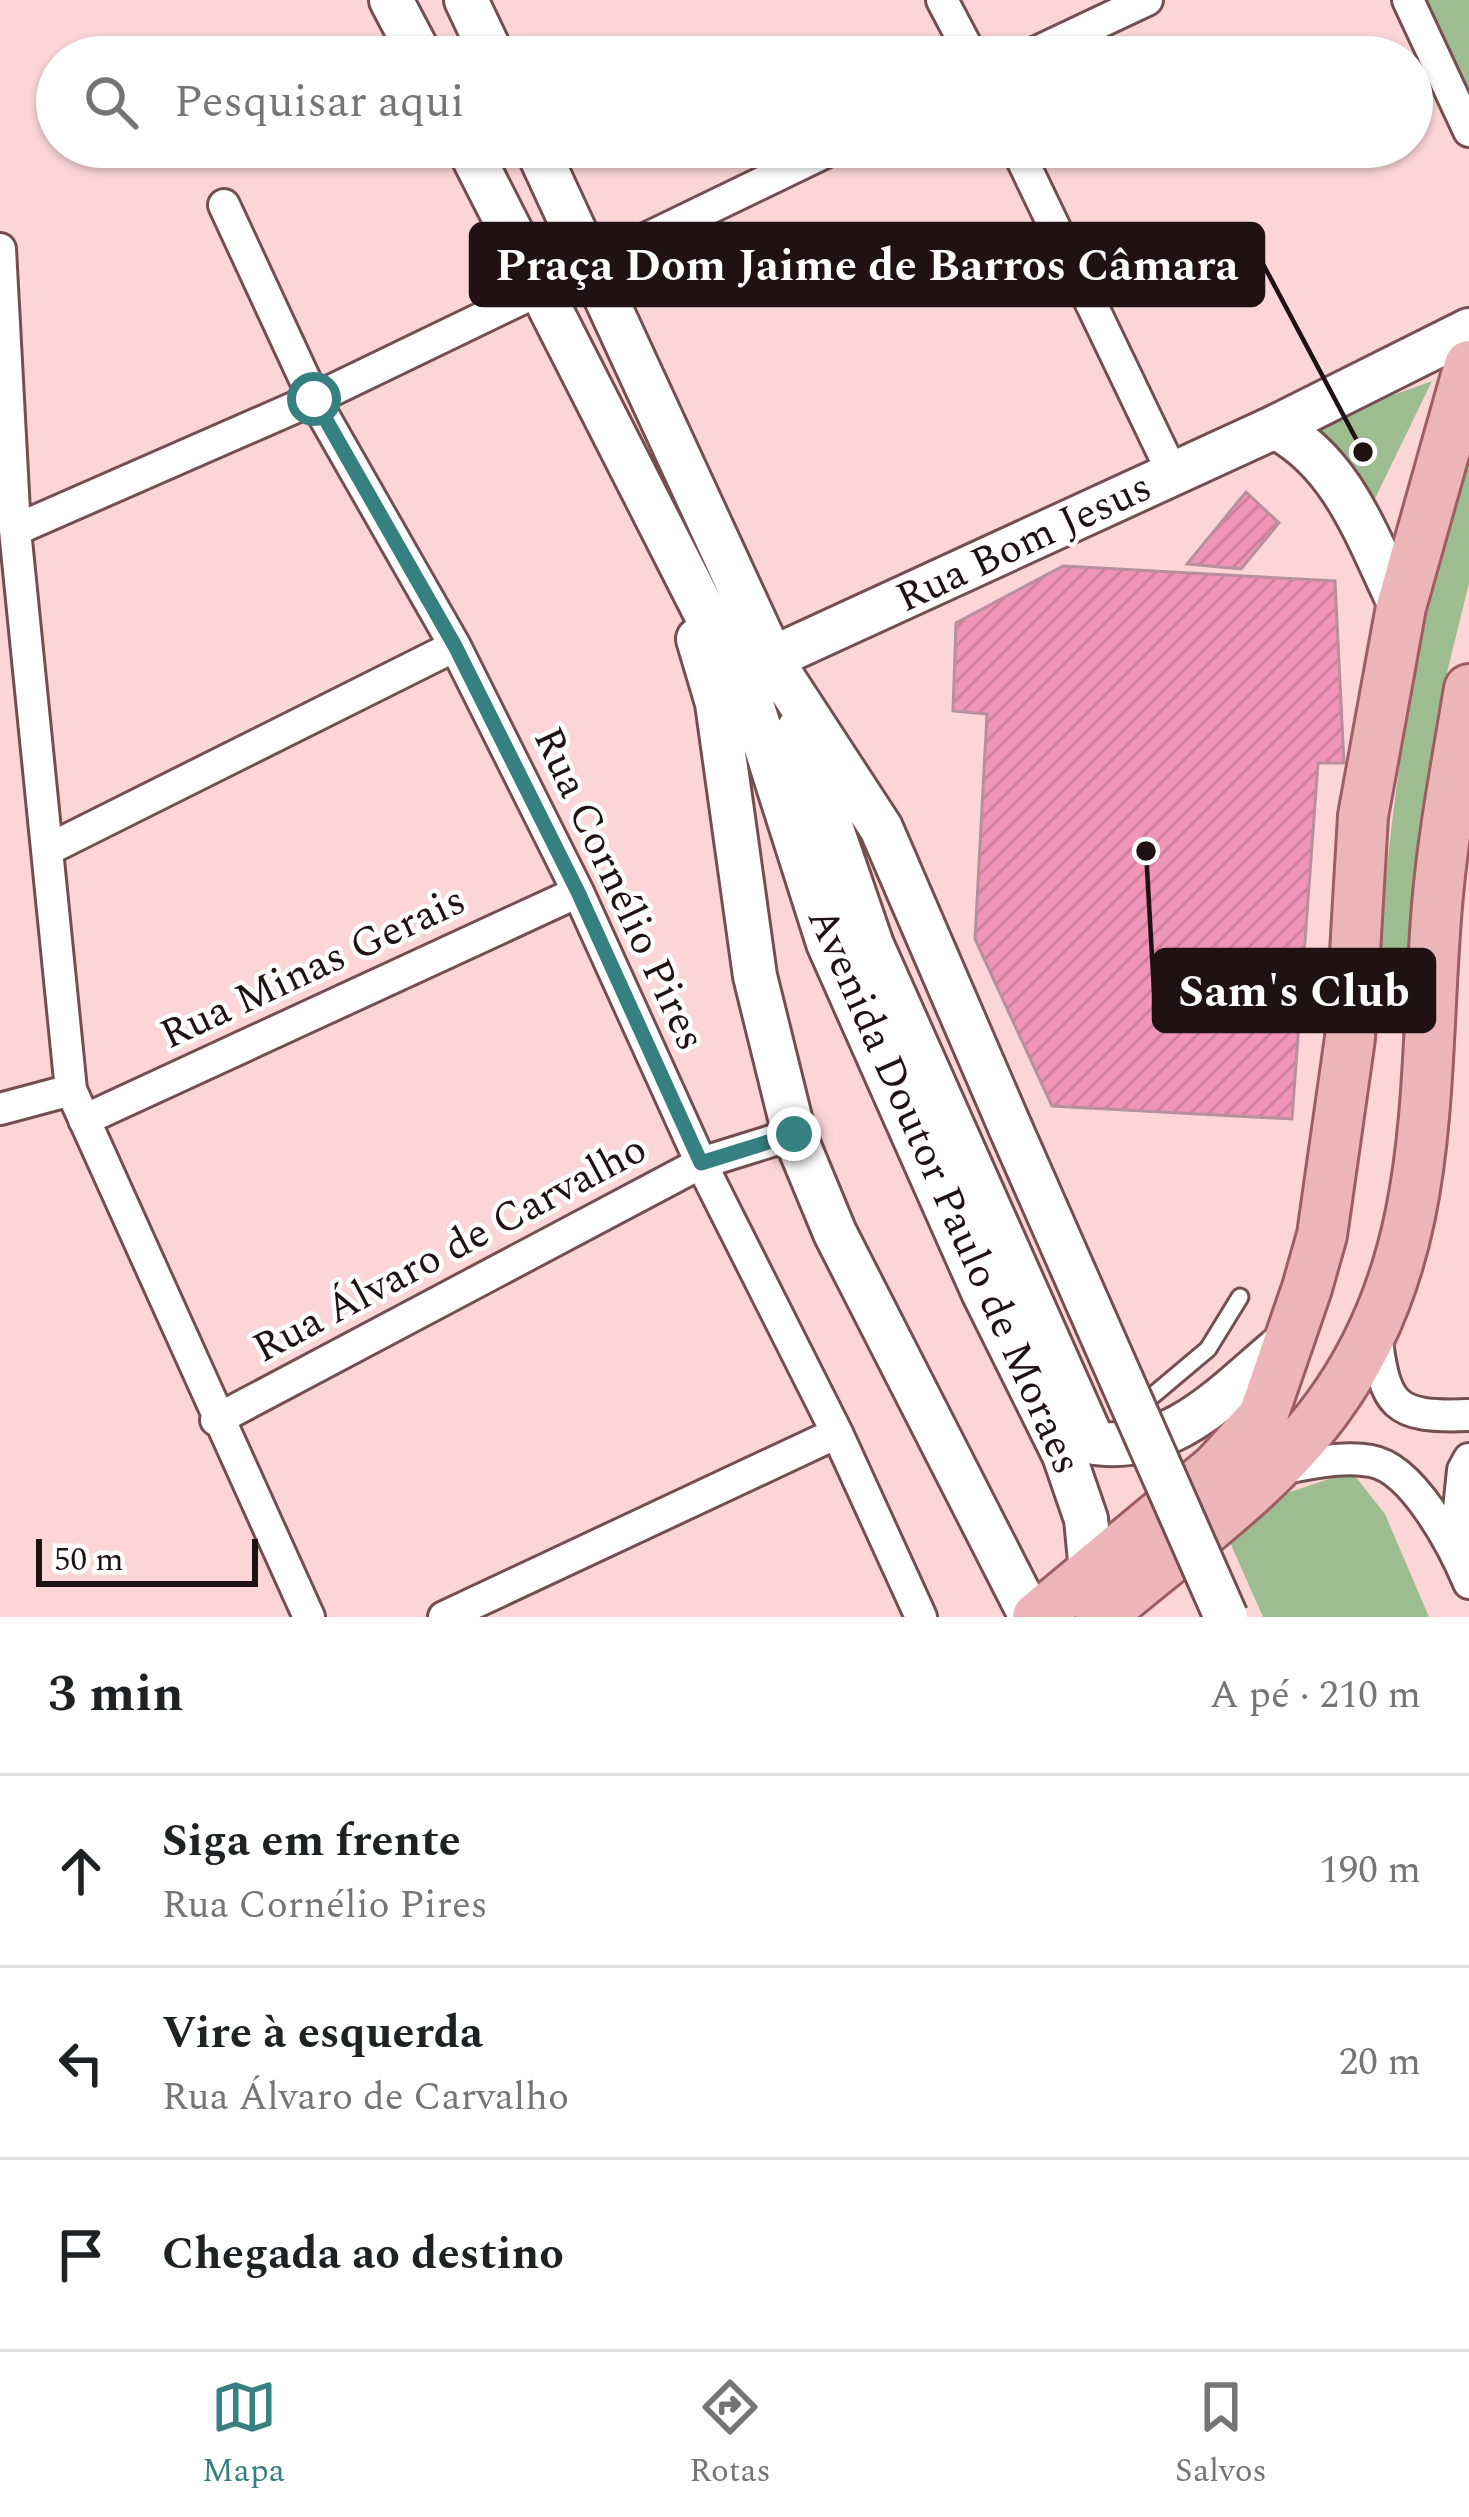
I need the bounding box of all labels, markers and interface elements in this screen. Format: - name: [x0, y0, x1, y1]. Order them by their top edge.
- search box: [36, 36, 1433, 168]
- text: Pesquisar aqui: [174, 68, 464, 137]
- icon: search: [78, 69, 144, 135]
- callout: Praça Dom Jaime de Barros Câmara: [471, 224, 1263, 305]
- text: Praça Dom Jaime de Barros Câmara: [495, 232, 1239, 301]
- route start: [287, 372, 341, 426]
- street label: Rua Bom Jesus: [886, 456, 1162, 630]
- street label: Rua Cornélio Pires: [516, 717, 722, 1061]
- street label: Rua Minas Gerais: [150, 870, 476, 1066]
- street label: Avenida Doutor Paulo de Moraes: [790, 897, 1098, 1485]
- callout: Sam's Club: [1154, 950, 1434, 1031]
- text: Sam's Club: [1178, 958, 1410, 1027]
- route end: [767, 1107, 821, 1161]
- street label: Rua Álvaro de Carvalho: [242, 1118, 658, 1380]
- scale bar: [36, 1533, 258, 1586]
- text: 50 m: [54, 1535, 124, 1585]
- text: 3 min: [48, 1656, 184, 1734]
- text: A pé · 210 m: [1210, 1666, 1421, 1725]
- text: Siga em frente: [162, 1807, 461, 1876]
- icon: ahead: [48, 1838, 114, 1904]
- text: 190 m: [1319, 1841, 1421, 1900]
- text: Rua Cornélio Pires: [162, 1876, 488, 1935]
- text: Vire à esquerda: [162, 1999, 483, 2068]
- icon: left: [48, 2030, 114, 2096]
- text: 20 m: [1339, 2033, 1421, 2092]
- text: Rua Álvaro de Carvalho: [162, 2068, 569, 2127]
- text: Chegada ao destino: [162, 2220, 564, 2289]
- icon: arrive: [48, 2222, 114, 2288]
- tab: Mapa: [202, 2374, 285, 2496]
- tab: Rotas: [689, 2374, 771, 2496]
- tab: Salvos: [1175, 2374, 1267, 2496]

